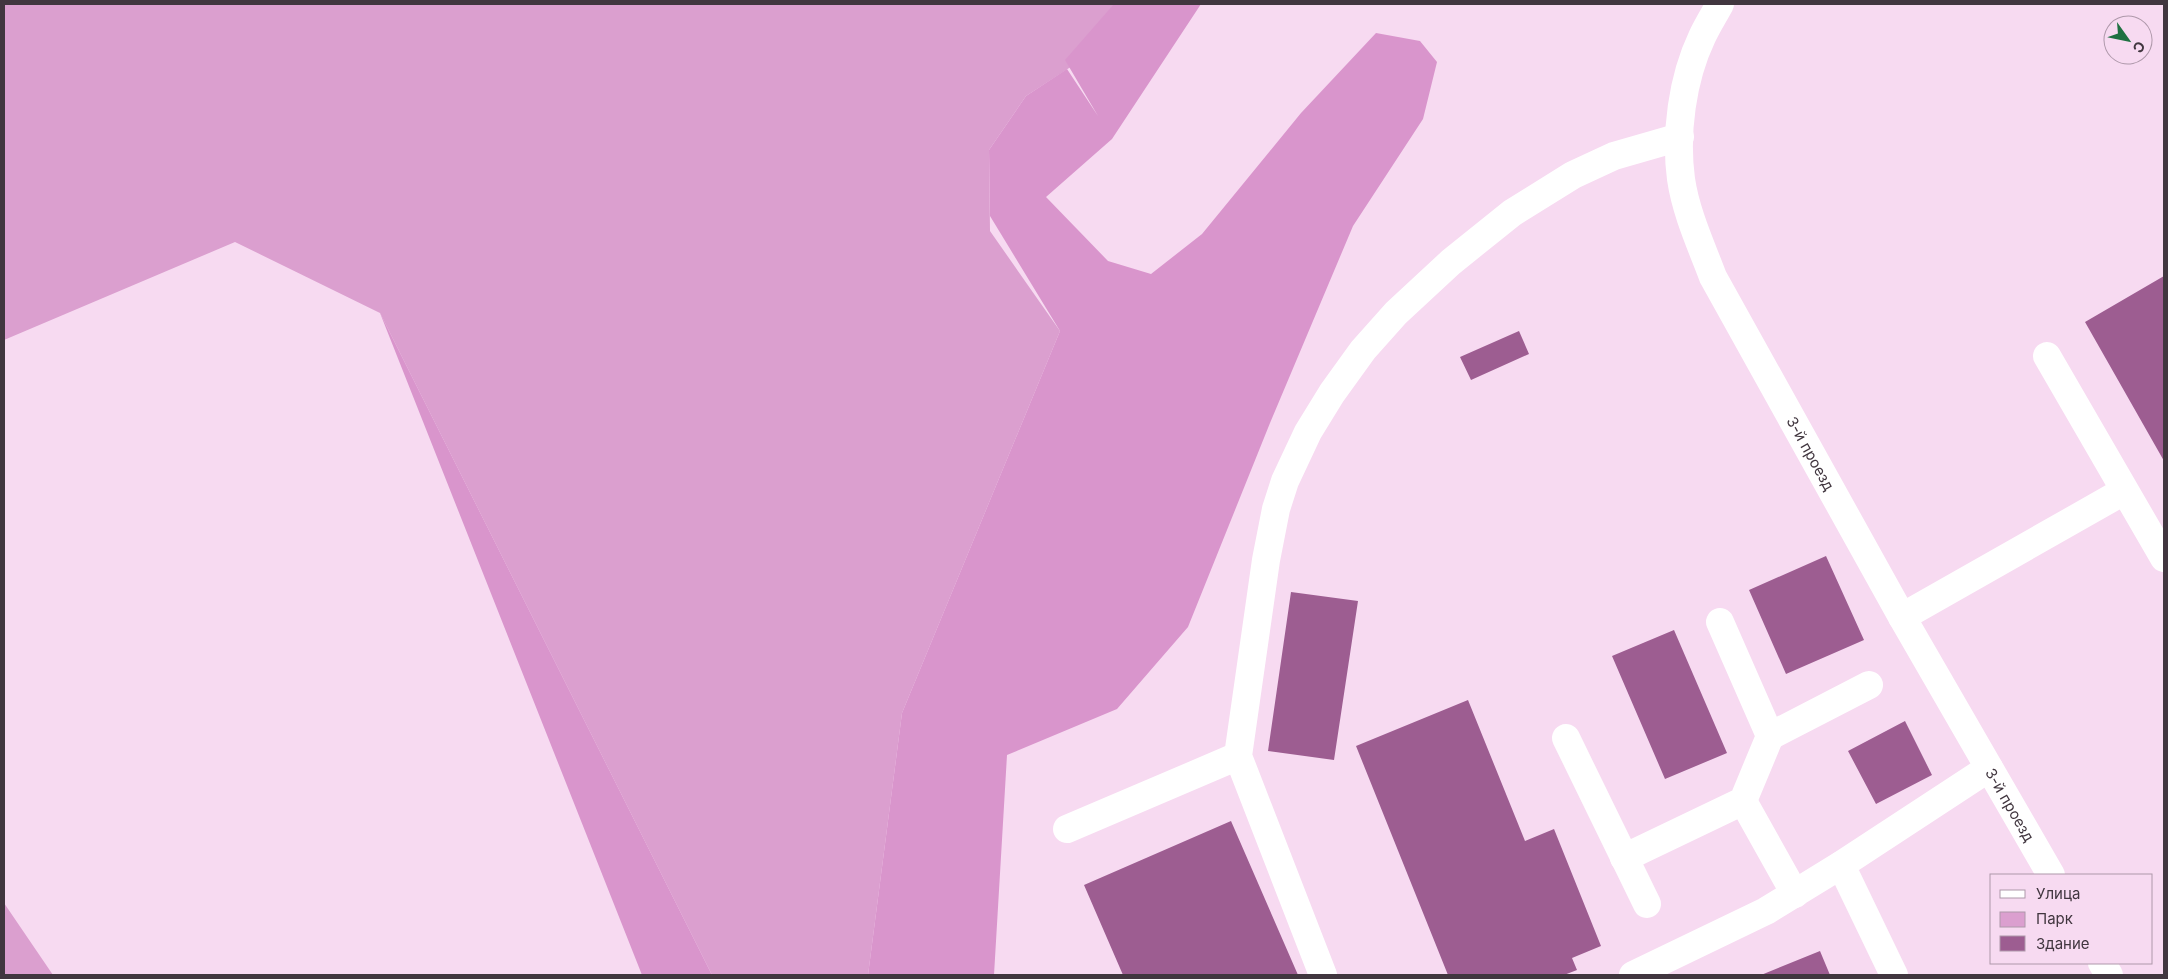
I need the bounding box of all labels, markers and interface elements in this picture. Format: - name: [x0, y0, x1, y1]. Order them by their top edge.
- north arrow: [2103, 15, 2153, 65]
- text: С: [2129, 38, 2149, 56]
- street label: 3-й проезд: [1783, 413, 1839, 494]
- street label: 3-й проезд: [1982, 764, 2039, 845]
- legend: [1990, 874, 2153, 964]
- text: Улица: [2036, 884, 2080, 903]
- text: Парк: [2036, 909, 2073, 928]
- text: Здание: [2036, 934, 2090, 953]

